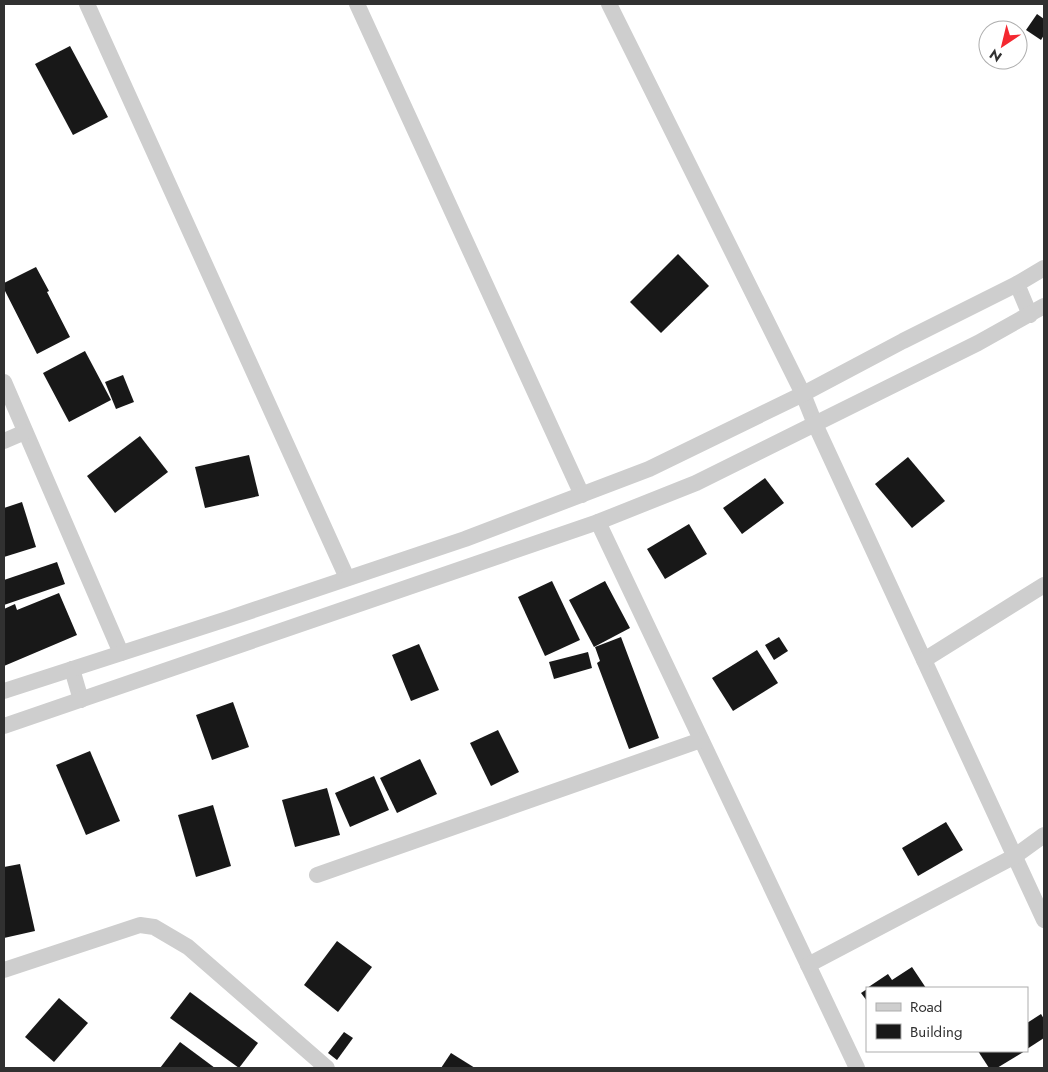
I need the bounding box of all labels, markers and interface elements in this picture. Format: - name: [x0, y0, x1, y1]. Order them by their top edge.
- north arrow: [978, 20, 1028, 70]
- text: N: [985, 44, 1006, 67]
- legend: [866, 987, 1028, 1052]
- text: Road: [910, 996, 942, 1018]
- text: Building: [910, 1021, 962, 1043]

